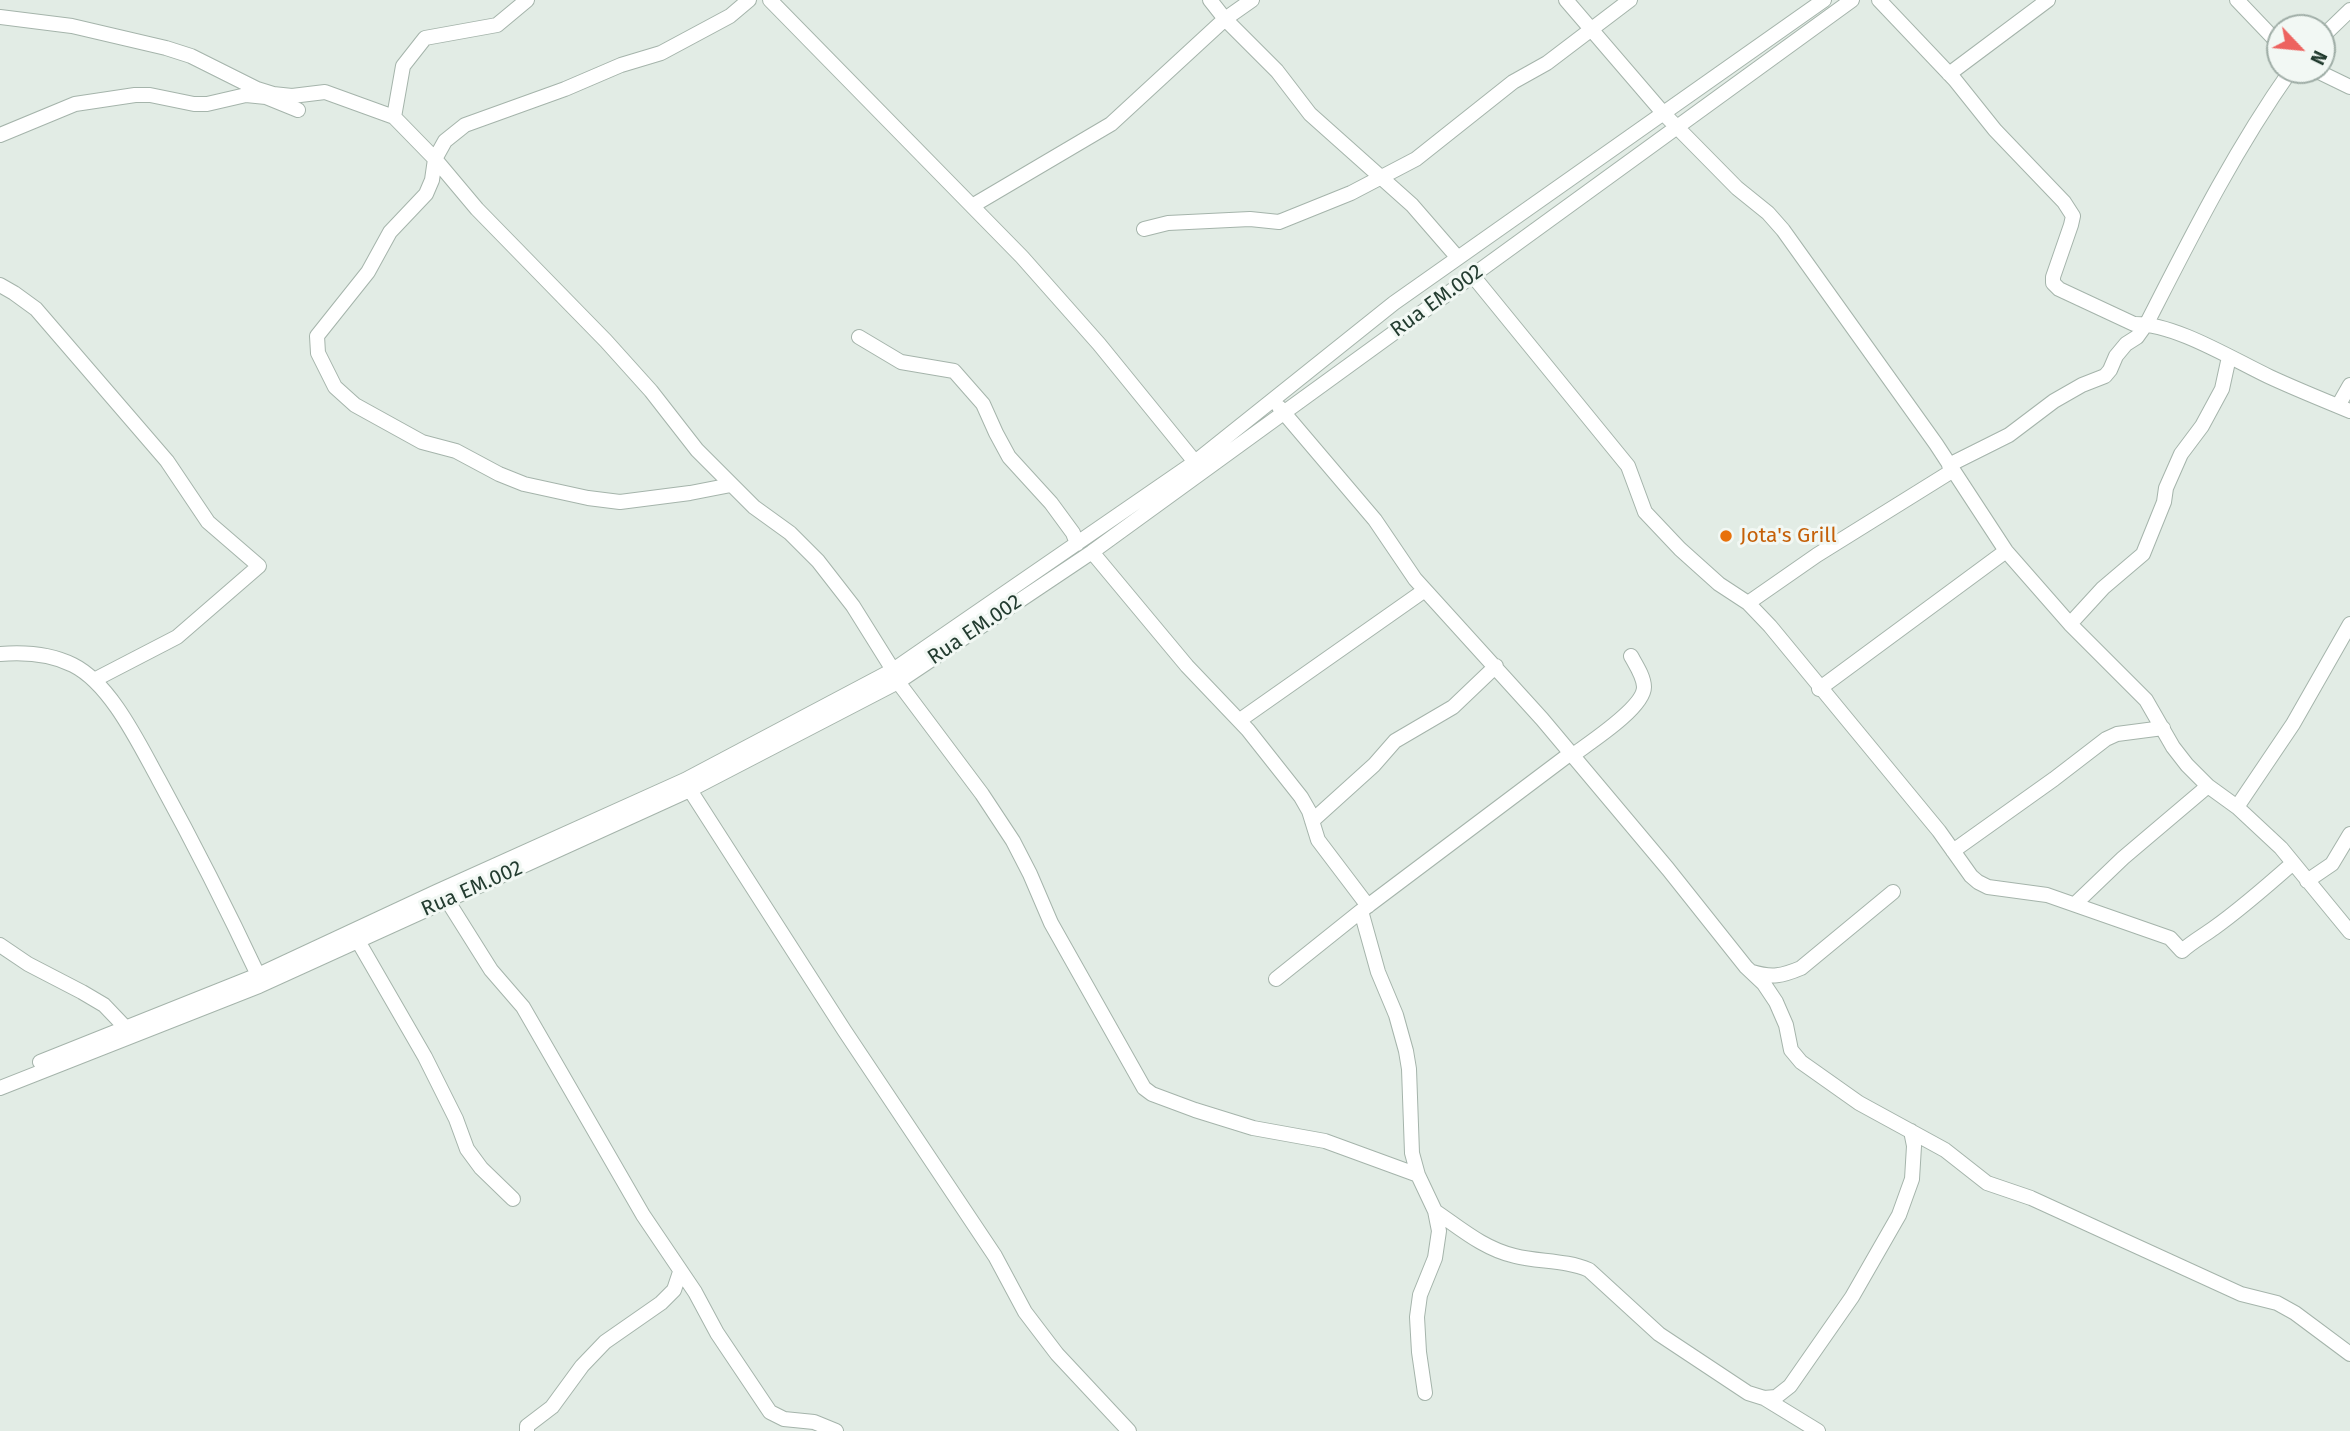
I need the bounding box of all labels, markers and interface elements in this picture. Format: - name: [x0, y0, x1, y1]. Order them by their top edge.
- north arrow: [2266, 14, 2336, 84]
- text: N: [2305, 47, 2332, 68]
- street label: Rua EM.002: [1386, 259, 1488, 343]
- place label: Jota's Grill: [1740, 523, 1837, 549]
- marker: Jota's Grill: [1718, 528, 1734, 544]
- street label: Rua EM.002: [923, 589, 1027, 671]
- street label: Rua EM.002: [418, 856, 526, 922]

